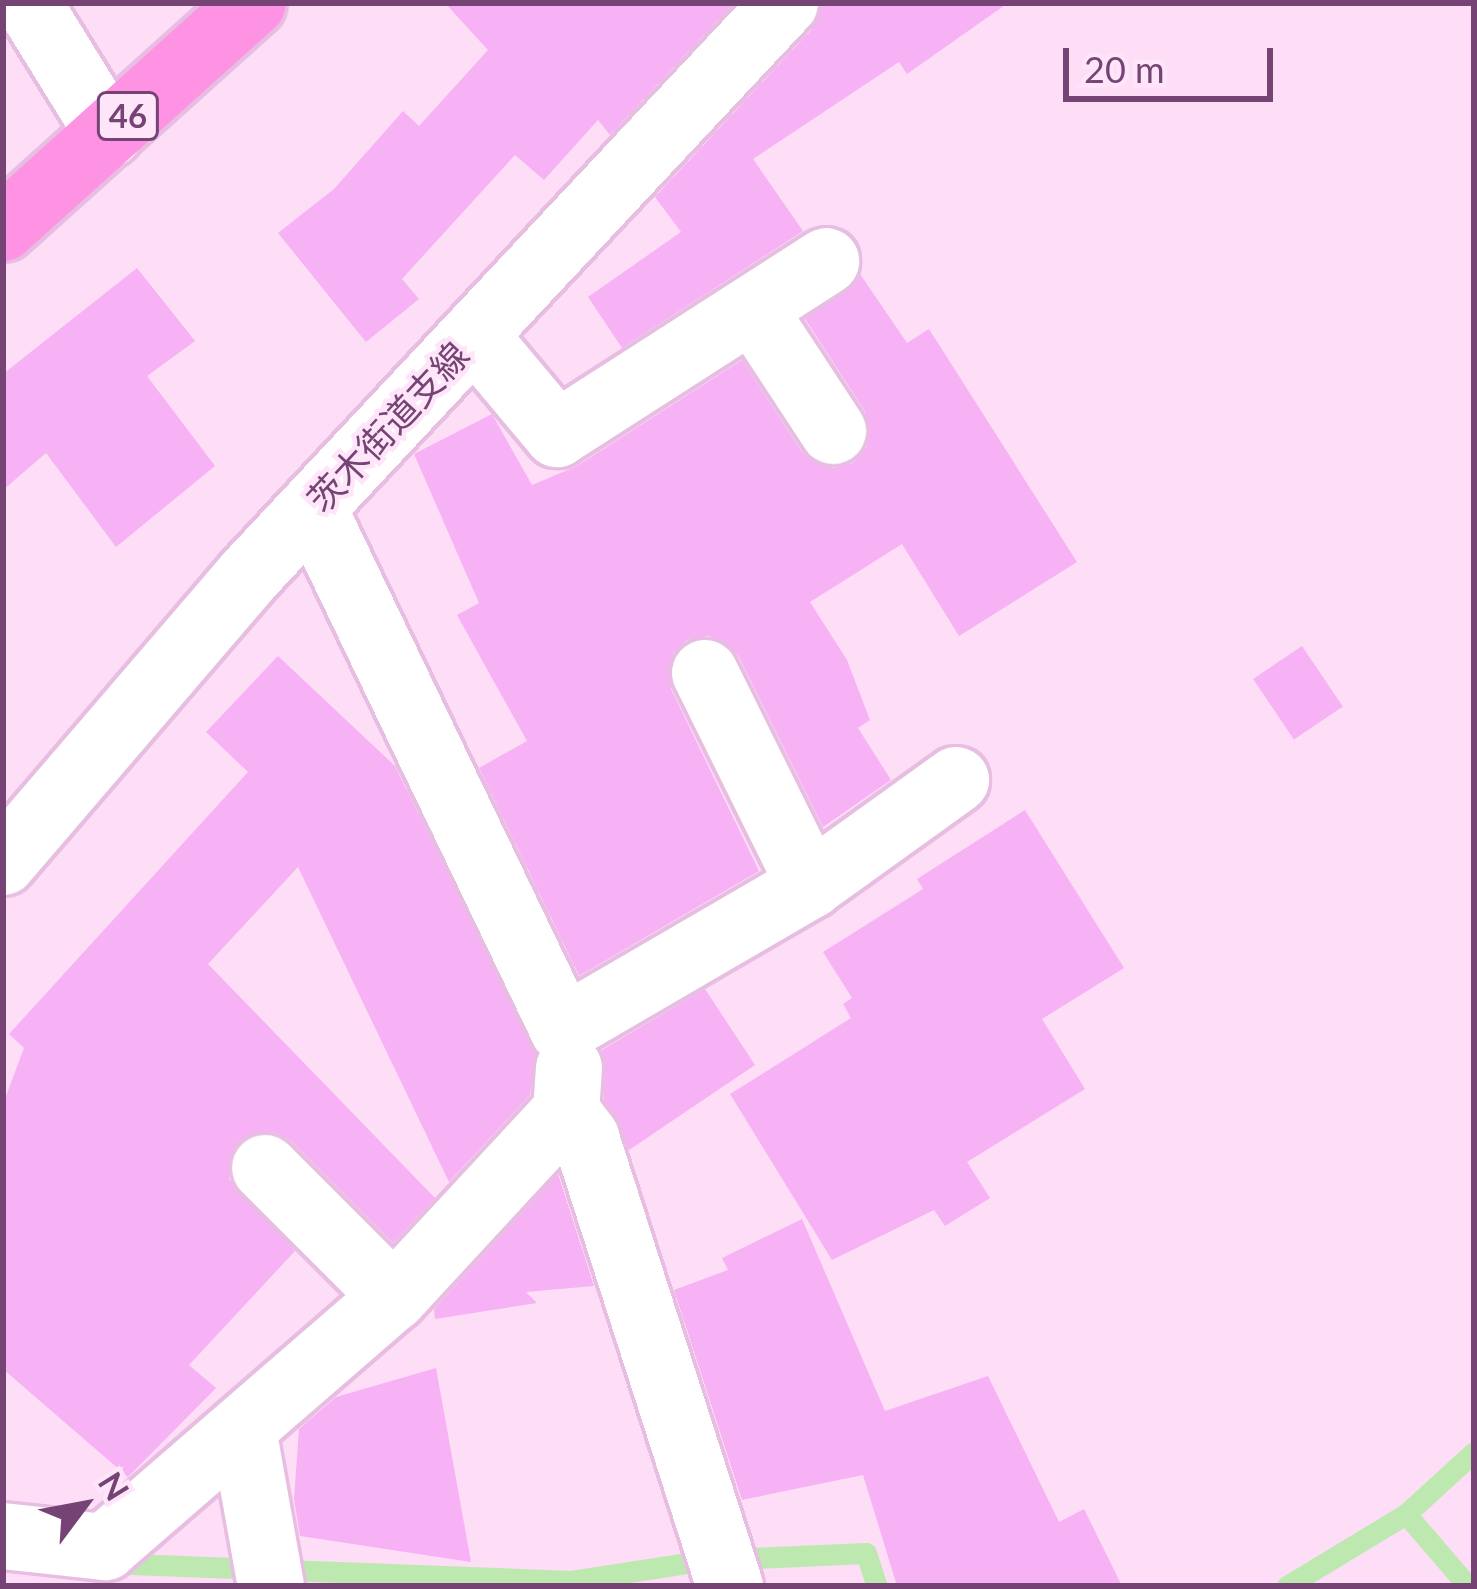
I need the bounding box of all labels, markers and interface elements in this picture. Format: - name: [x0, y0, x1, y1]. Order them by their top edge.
- scale bar: [1069, 24, 1279, 98]
- text: 20 m: [1084, 47, 1165, 91]
- road number: 46: [95, 89, 161, 143]
- street label: 茨木街道支線: [299, 333, 477, 521]
- north arrow: [24, 1445, 144, 1565]
- text: N: [91, 1465, 138, 1507]

